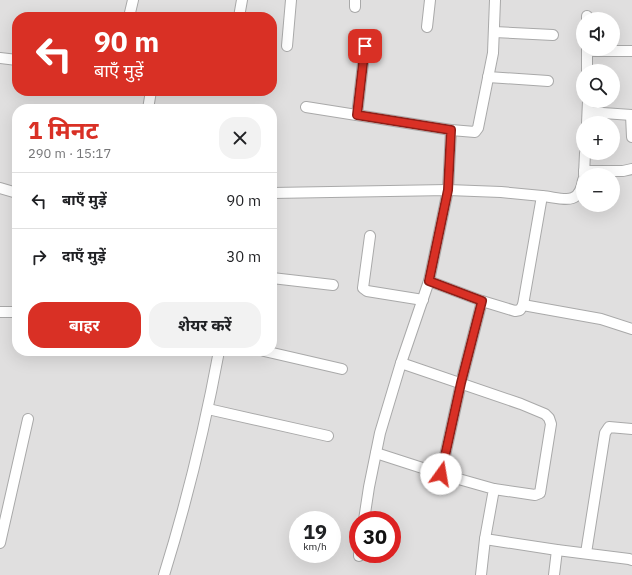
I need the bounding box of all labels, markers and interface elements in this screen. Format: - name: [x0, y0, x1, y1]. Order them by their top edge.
- map controls: [576, 12, 620, 212]
- button: sound: [576, 12, 620, 56]
- text: 90 m: [94, 23, 159, 60]
- icon: left: [28, 28, 80, 80]
- pin: [348, 29, 382, 63]
- icon: arrive: [354, 35, 376, 57]
- text: बाएँ मुड़ें: [94, 59, 144, 82]
- button: search: [576, 64, 620, 108]
- text: 1 मिनट: [28, 114, 98, 146]
- button: +: [576, 116, 620, 160]
- button: close: [219, 117, 261, 159]
- text: 290 m · 15:17: [28, 145, 111, 162]
- button: −: [576, 168, 620, 212]
- icon: left: [28, 190, 50, 212]
- text: बाएँ मुड़ें: [62, 190, 107, 209]
- text: 90 m: [226, 191, 261, 210]
- icon: right: [28, 246, 50, 268]
- text: दाएँ मुड़ें: [62, 246, 106, 265]
- text: 30 m: [226, 247, 261, 266]
- button: बाहर: [28, 302, 141, 348]
- button: शेयर करें: [149, 302, 261, 348]
- position arrow: [420, 453, 462, 495]
- speed limit sign: 30: [349, 511, 401, 563]
- text: 19: [303, 518, 327, 545]
- text: km/h: [303, 540, 327, 553]

